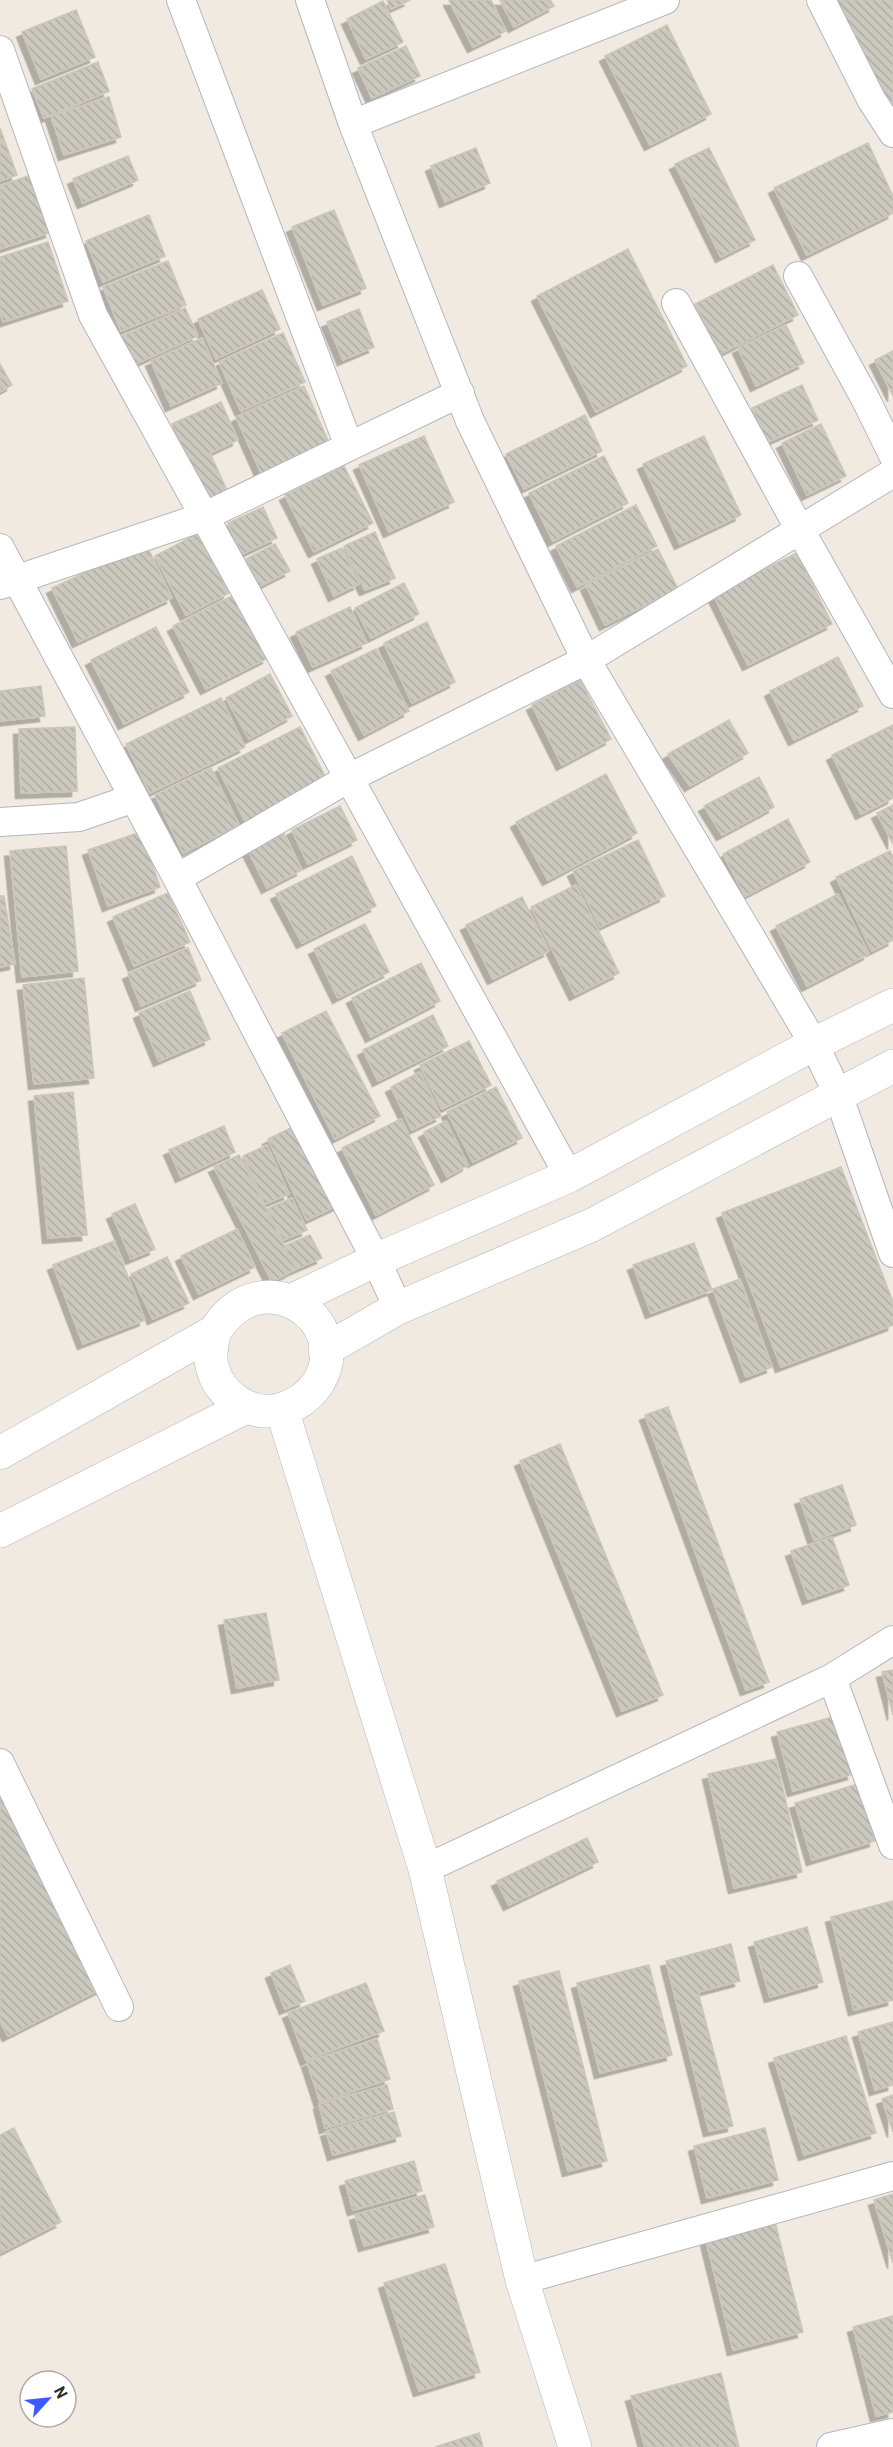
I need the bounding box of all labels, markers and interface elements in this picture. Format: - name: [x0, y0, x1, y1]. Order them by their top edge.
- north arrow: [18, 2369, 78, 2429]
- text: N: [51, 2383, 73, 2401]

